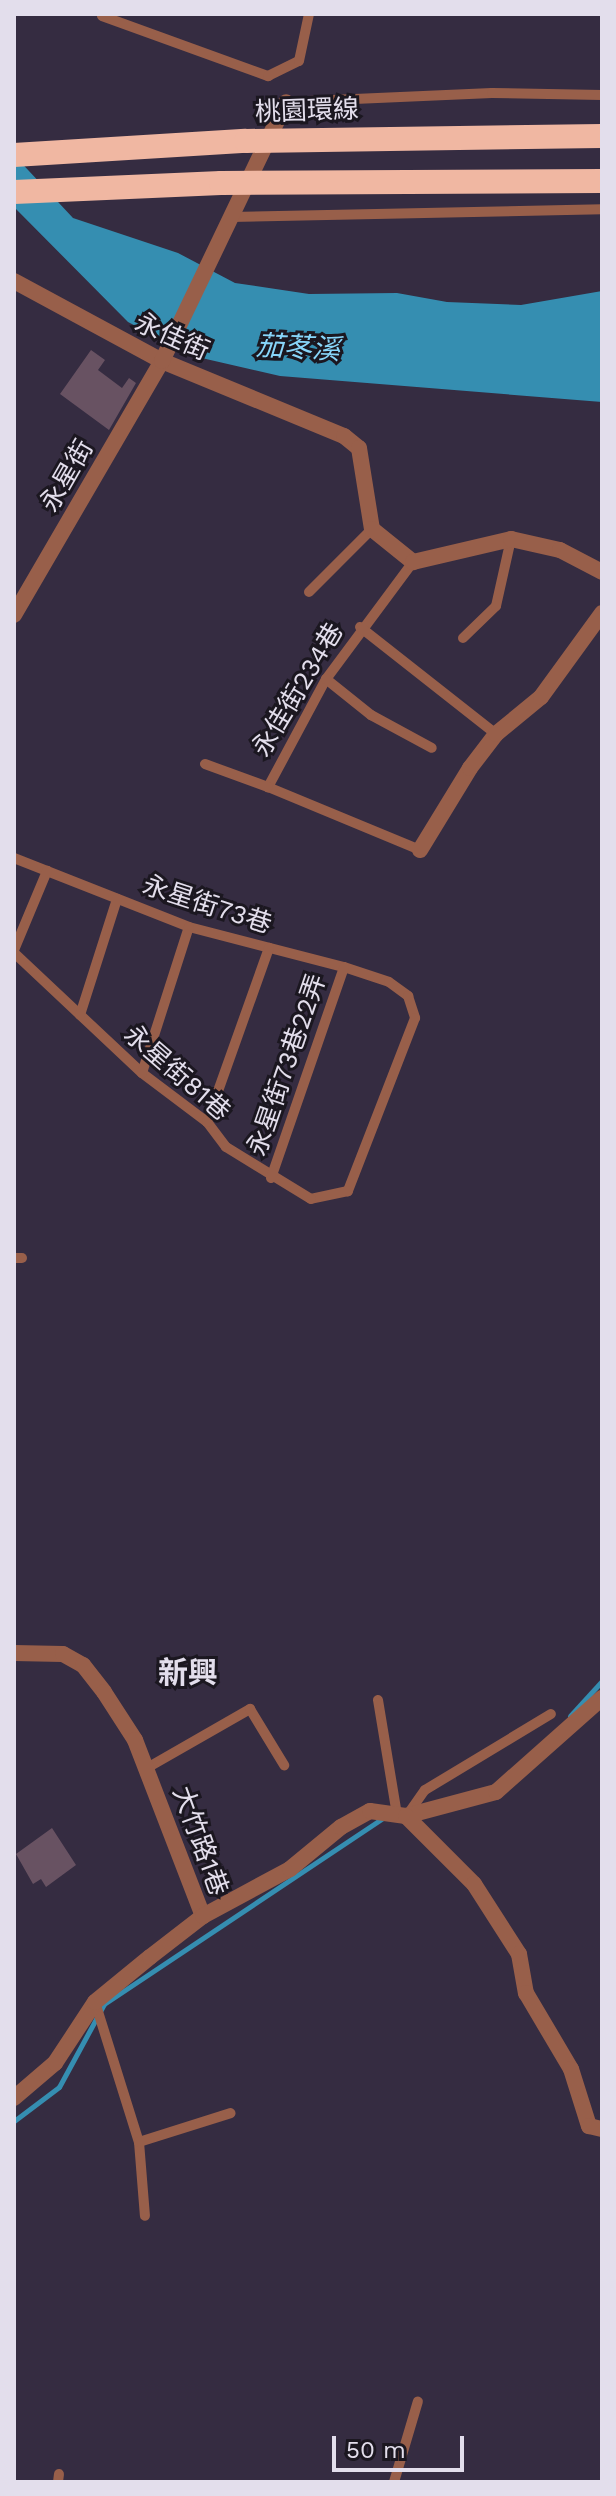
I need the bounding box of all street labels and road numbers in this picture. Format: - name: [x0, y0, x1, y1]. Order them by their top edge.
- street label: 桃園環線: [254, 94, 360, 128]
- street label: 永佳街: [130, 307, 214, 367]
- street label: 永星街: [34, 434, 100, 518]
- street label: 永佳街234巷: [246, 618, 350, 762]
- street label: 永星街73巷: [139, 869, 275, 941]
- street label: 永星街73巷22弄: [241, 970, 333, 1160]
- street label: 永星街81巷: [118, 1019, 236, 1127]
- street label: 大竹路1巷: [166, 1782, 234, 1900]

